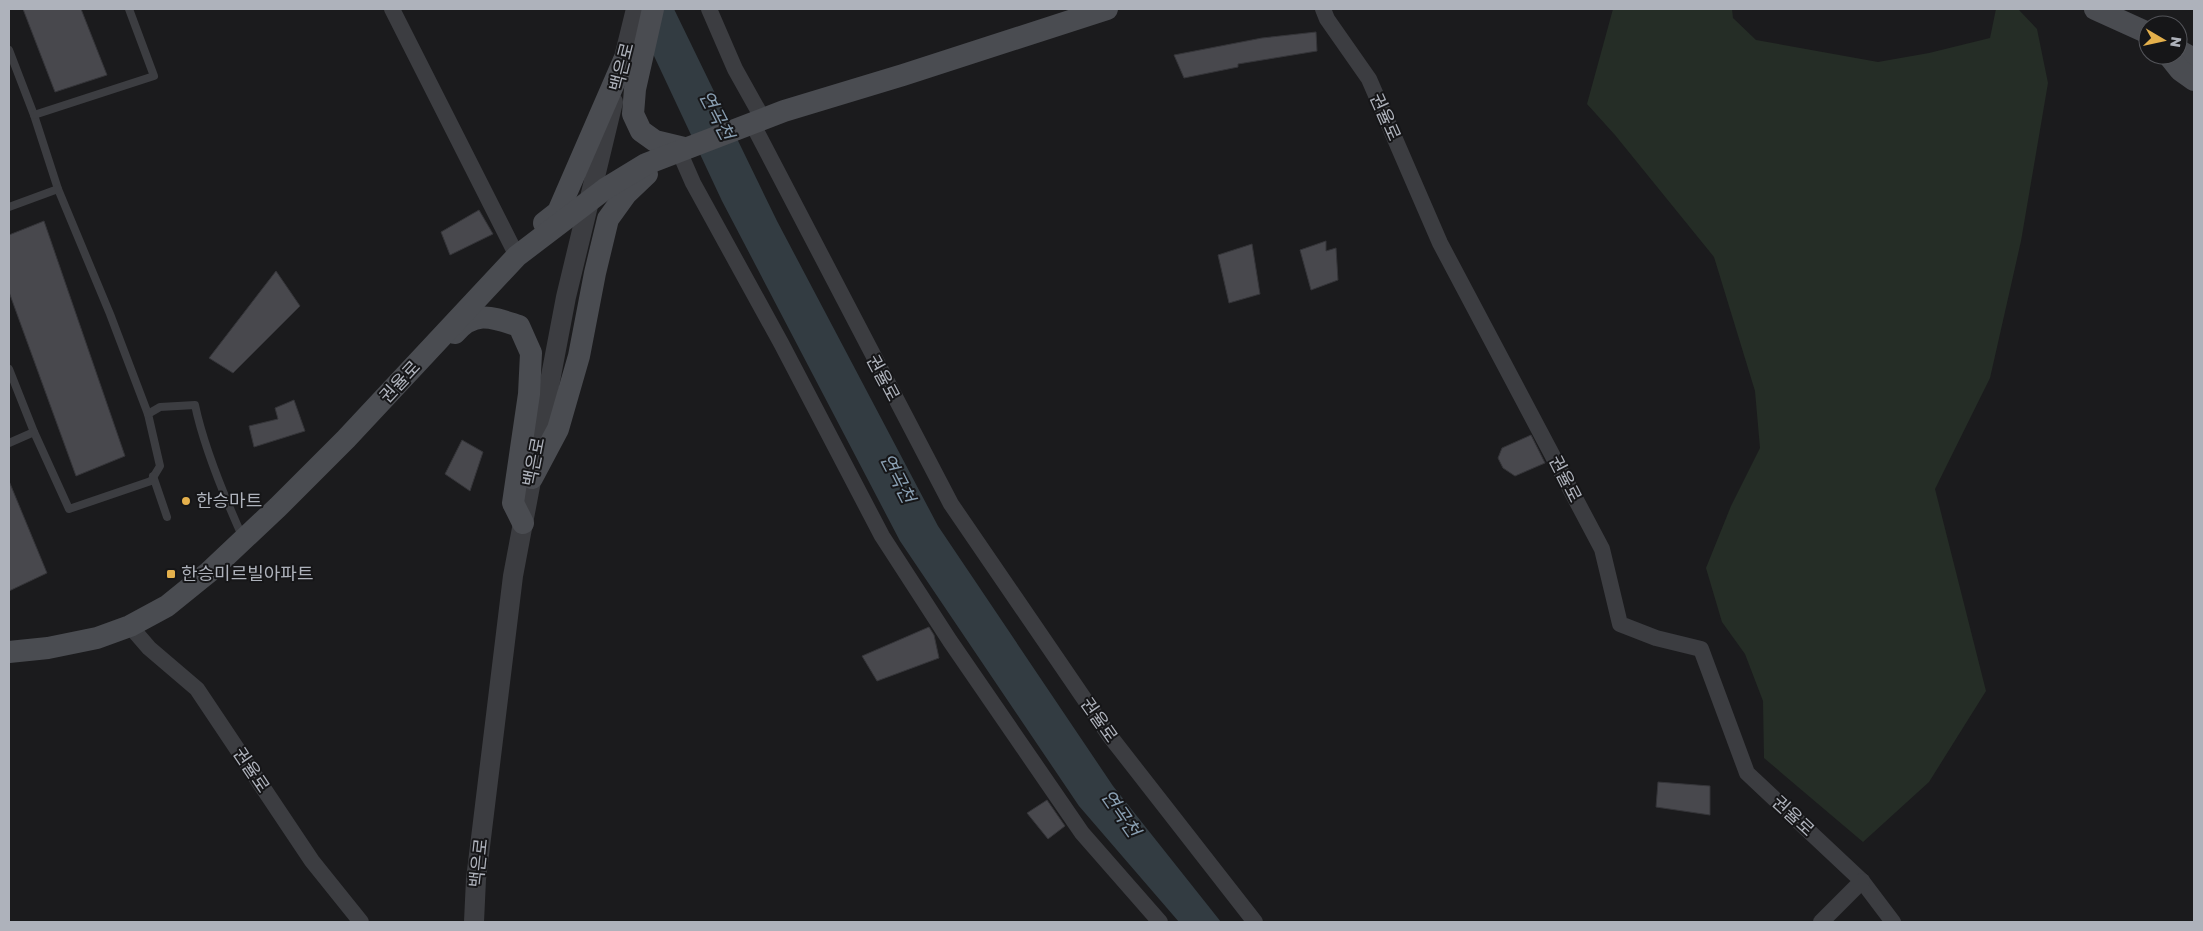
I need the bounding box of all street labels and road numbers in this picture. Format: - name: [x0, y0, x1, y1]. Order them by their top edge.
- street label: 백은로: [604, 40, 638, 94]
- street label: 권율로: [1366, 89, 1406, 144]
- street label: 권율로: [863, 350, 905, 405]
- street label: 권율로: [374, 356, 424, 407]
- street label: 백은로: [517, 435, 549, 488]
- street label: 권율로: [1545, 451, 1587, 506]
- street label: 권율로: [1077, 693, 1123, 746]
- street label: 권율로: [229, 743, 275, 796]
- street label: 권율로: [1768, 790, 1819, 840]
- street label: 백은로: [464, 837, 492, 889]

